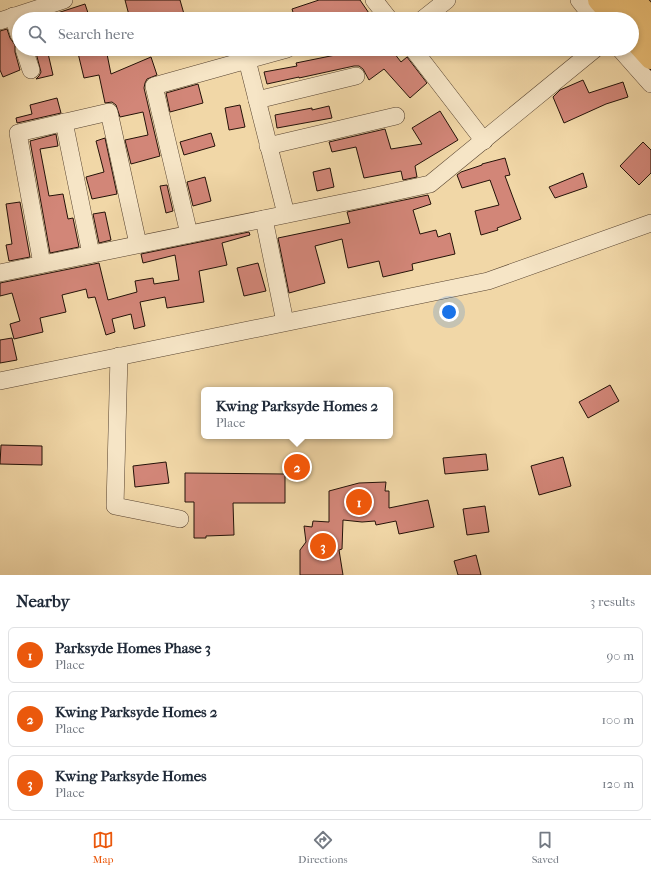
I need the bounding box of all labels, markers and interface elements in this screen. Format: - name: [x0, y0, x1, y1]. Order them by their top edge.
- search box: [12, 12, 639, 56]
- icon: search: [26, 23, 48, 45]
- text: Search here: [58, 25, 134, 43]
- your location: [439, 302, 459, 322]
- popup: [201, 387, 393, 439]
- text: Kwing Parksyde Homes 2: [216, 397, 378, 415]
- text: Place: [216, 415, 245, 430]
- pin: 2: [284, 452, 310, 482]
- pin: 1: [346, 487, 372, 517]
- pin: 3: [310, 531, 336, 561]
- text: Nearby: [16, 591, 70, 611]
- text: 3 results: [590, 594, 635, 609]
- text: Parksyde Homes Phase 3: [55, 639, 211, 657]
- text: 1: [28, 648, 32, 663]
- text: 90 m: [606, 648, 634, 663]
- text: Place: [55, 657, 85, 672]
- text: Kwing Parksyde Homes 2: [55, 703, 218, 721]
- text: 2: [27, 712, 33, 727]
- text: 100 m: [601, 712, 634, 727]
- text: Place: [55, 721, 85, 736]
- text: Kwing Parksyde Homes: [55, 767, 207, 785]
- text: 3: [27, 776, 33, 791]
- text: 120 m: [602, 776, 634, 791]
- text: Place: [55, 785, 85, 800]
- tab: Map: [92, 829, 114, 866]
- tab: Directions: [298, 829, 348, 866]
- tab: Saved: [532, 829, 559, 866]

